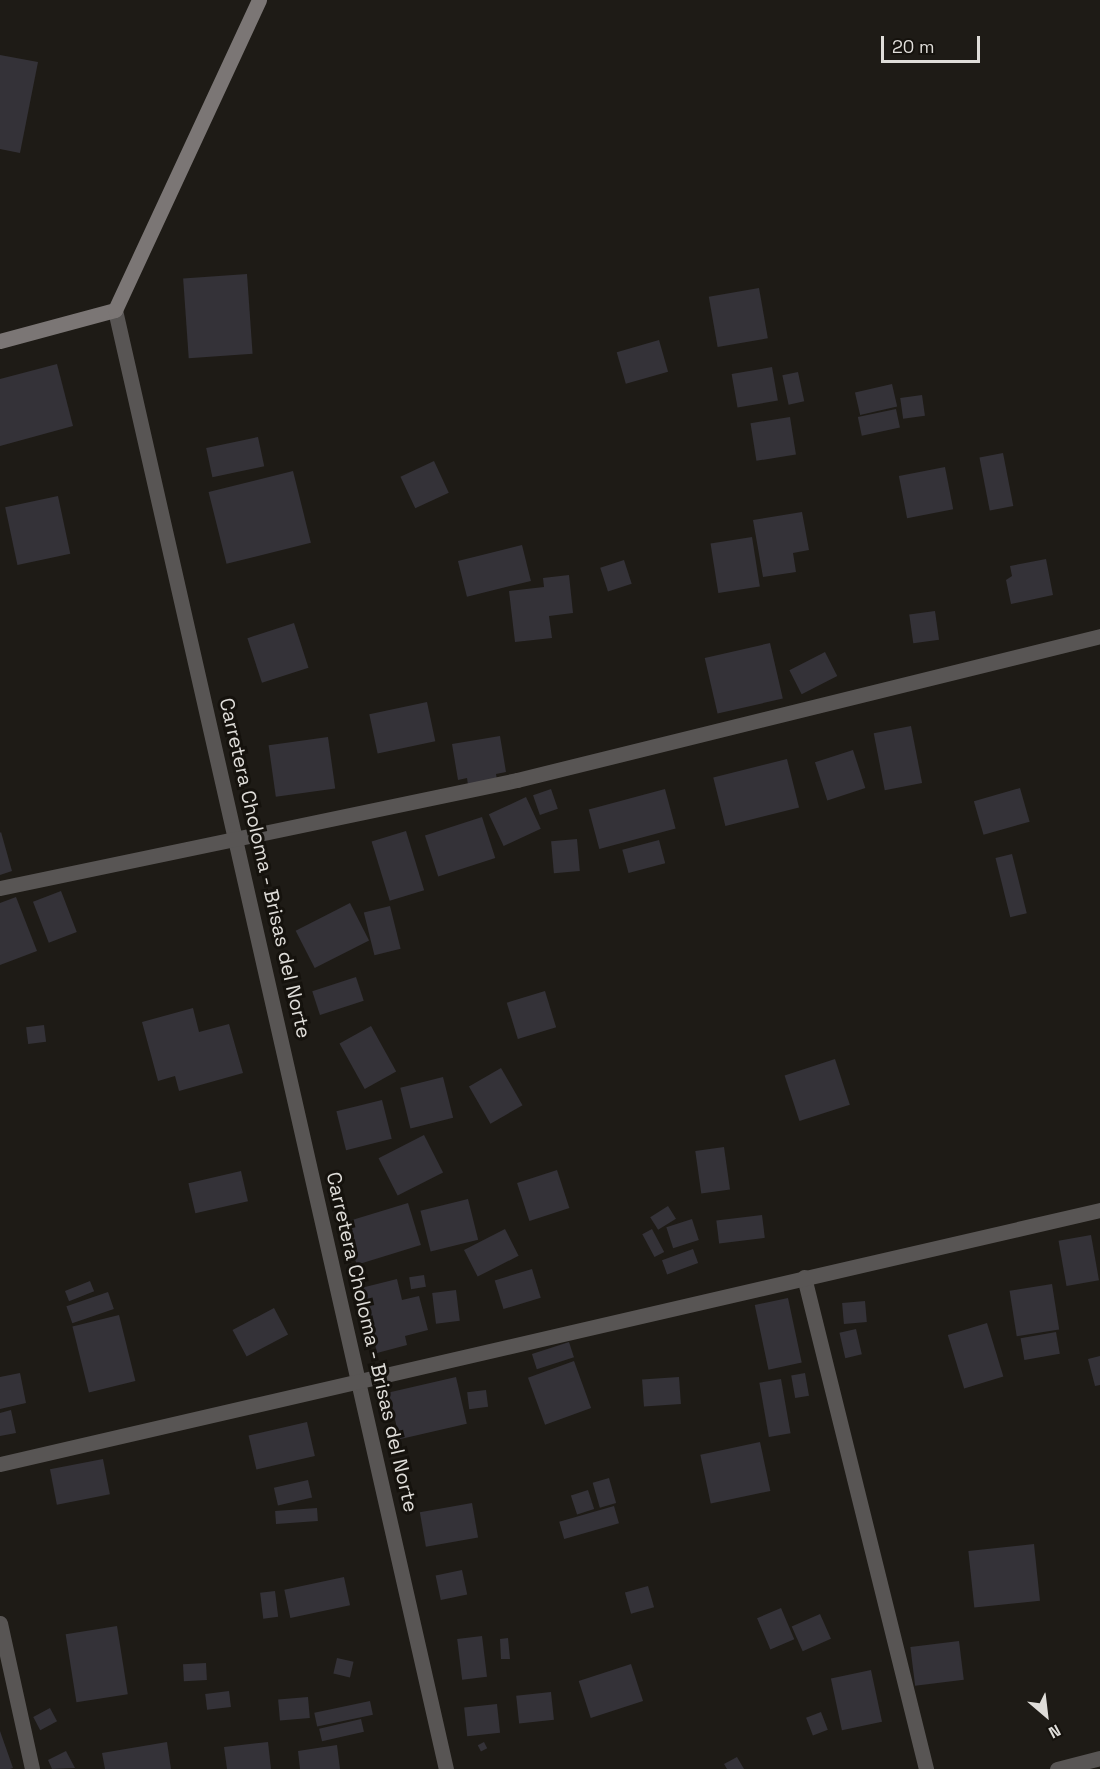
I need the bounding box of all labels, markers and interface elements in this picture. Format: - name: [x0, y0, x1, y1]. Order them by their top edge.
- scale bar: [884, 24, 983, 62]
- text: 20 m: [892, 35, 935, 58]
- street label: Carretera Choloma - Brisas del Norte: [214, 695, 316, 1041]
- street label: Carretera Choloma - Brisas del Norte: [321, 1169, 423, 1515]
- north arrow: [1016, 1685, 1076, 1745]
- text: N: [1045, 1720, 1064, 1743]

